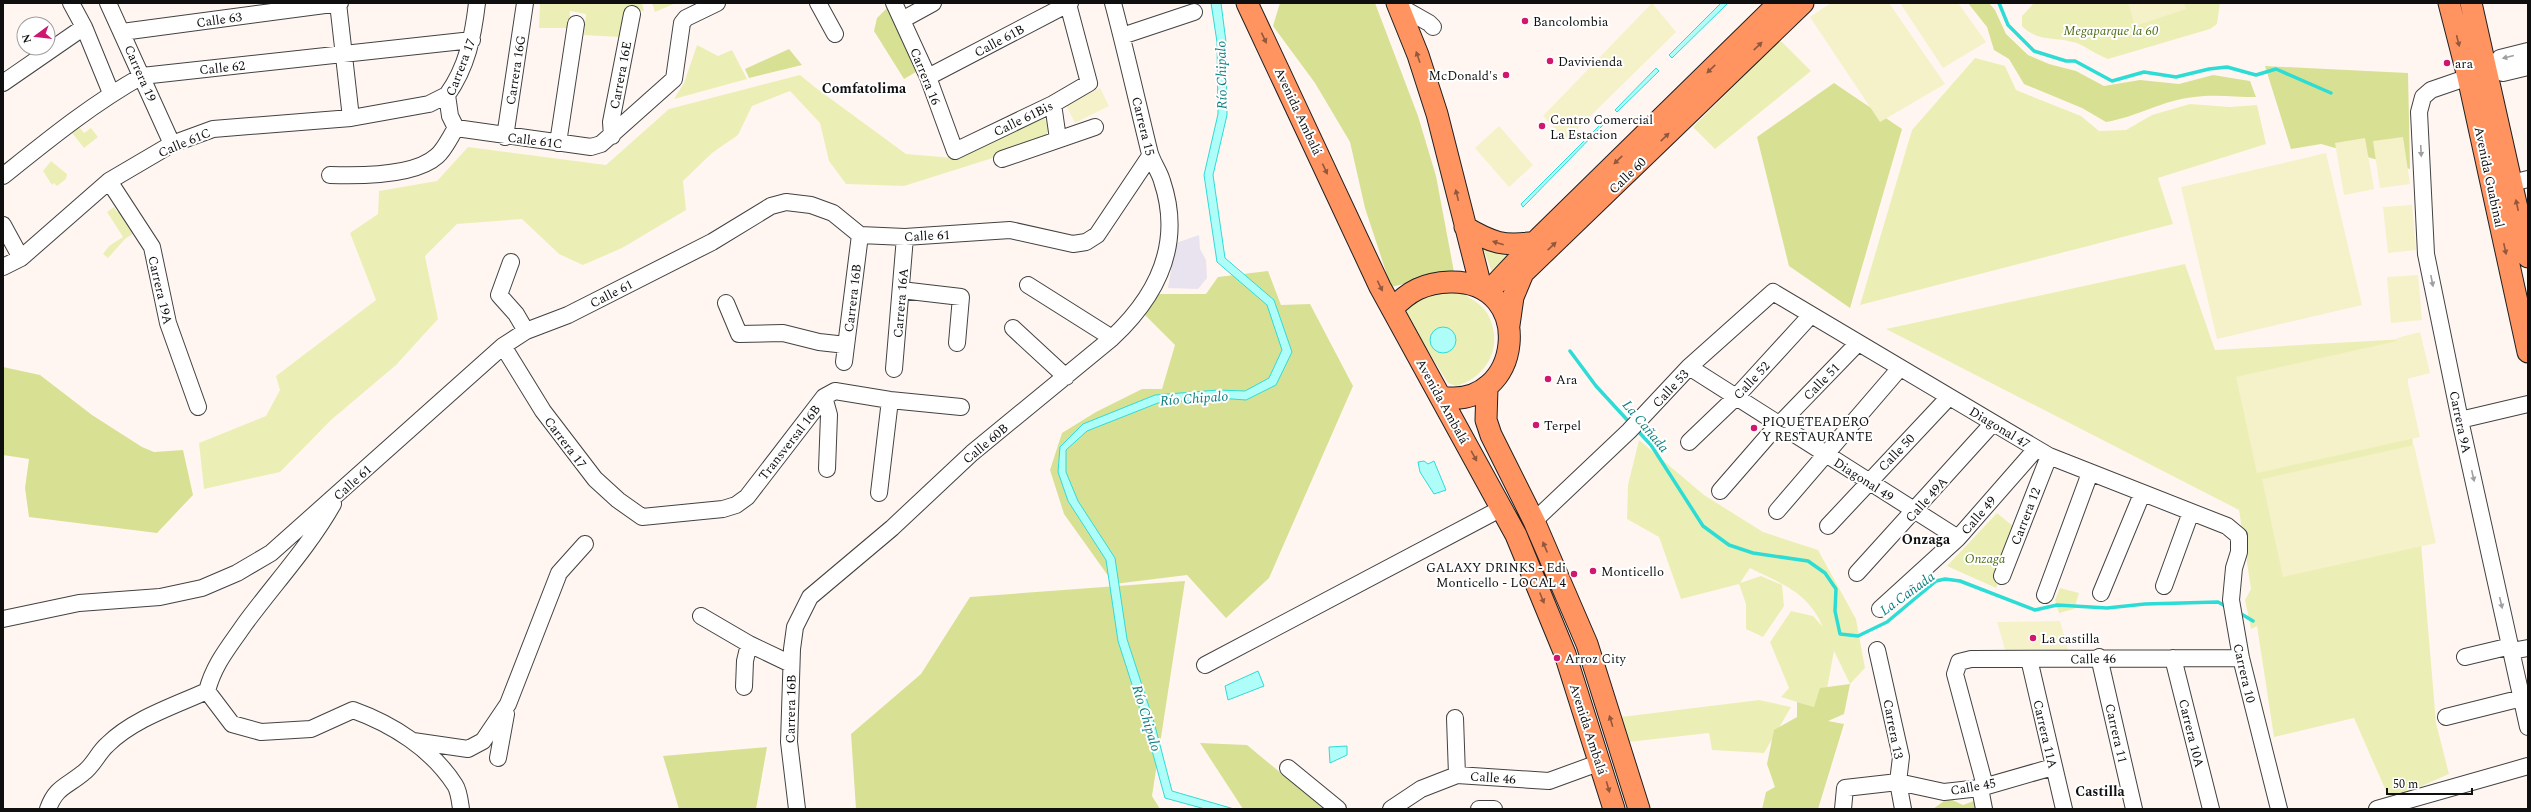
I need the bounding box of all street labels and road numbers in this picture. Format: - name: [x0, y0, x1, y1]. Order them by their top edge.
- street label: Calle 63: [195, 7, 244, 33]
- street label: Calle 61B: [971, 19, 1028, 63]
- street label: Carrera 16G: [501, 34, 531, 106]
- street label: Carrera 17: [441, 36, 481, 99]
- street label: Carrera 16E: [605, 40, 637, 111]
- street label: Carrera 19: [119, 42, 162, 105]
- street label: Carrera 16: [905, 45, 946, 109]
- street label: Calle 62: [198, 56, 246, 80]
- street label: Avenida Ambalá: [1269, 64, 1327, 159]
- street label: Carrera 15: [1126, 95, 1160, 158]
- street label: Calle 61Bis: [990, 96, 1057, 142]
- street label: Calle 61C: [155, 123, 214, 163]
- street label: Avenida Guabinal: [2469, 125, 2510, 230]
- street label: Calle 61C: [506, 128, 564, 154]
- street label: Calle 60: [1604, 152, 1652, 199]
- street label: Calle 61: [904, 225, 951, 247]
- street label: Carrera 19A: [142, 254, 178, 327]
- street label: Carrera 16B: [839, 263, 867, 334]
- street label: Carrera 16A: [888, 267, 914, 339]
- street label: Calle 61: [586, 275, 636, 313]
- street label: Avenida Ambalá: [1410, 355, 1474, 448]
- street label: Calle 52: [1729, 357, 1775, 404]
- street label: Calle 51: [1799, 358, 1845, 405]
- street label: Calle 53: [1648, 365, 1694, 412]
- street label: Carrera 9A: [2444, 389, 2476, 456]
- street label: Transversal 16B: [754, 400, 826, 485]
- street label: Diagonal 47: [1965, 402, 2034, 454]
- street label: Carrera 17: [539, 412, 591, 473]
- street label: Calle 60B: [958, 419, 1013, 469]
- street label: Calle 50: [1874, 429, 1920, 476]
- street label: Diagonal 49: [1829, 453, 1898, 507]
- street label: Calle 61: [329, 460, 376, 506]
- street label: Calle 49A: [1901, 472, 1953, 527]
- street label: Carrera 12: [2006, 485, 2046, 548]
- street label: Calle 49: [1956, 491, 2002, 540]
- street label: Carrera 10: [2227, 642, 2261, 705]
- street label: Calle 46: [2070, 649, 2117, 669]
- street label: Carrera 16B: [780, 674, 802, 744]
- street label: Avenida Ambalá: [1564, 681, 1612, 778]
- street label: Carrera 10A: [2173, 697, 2209, 770]
- street label: Carrera 13: [1877, 698, 1909, 761]
- street label: Carrera 11A: [2027, 698, 2063, 771]
- street label: Carrera 11: [2099, 702, 2133, 765]
- street label: Calle 46: [1469, 766, 1517, 790]
- street label: Calle 45: [1949, 773, 1998, 801]

